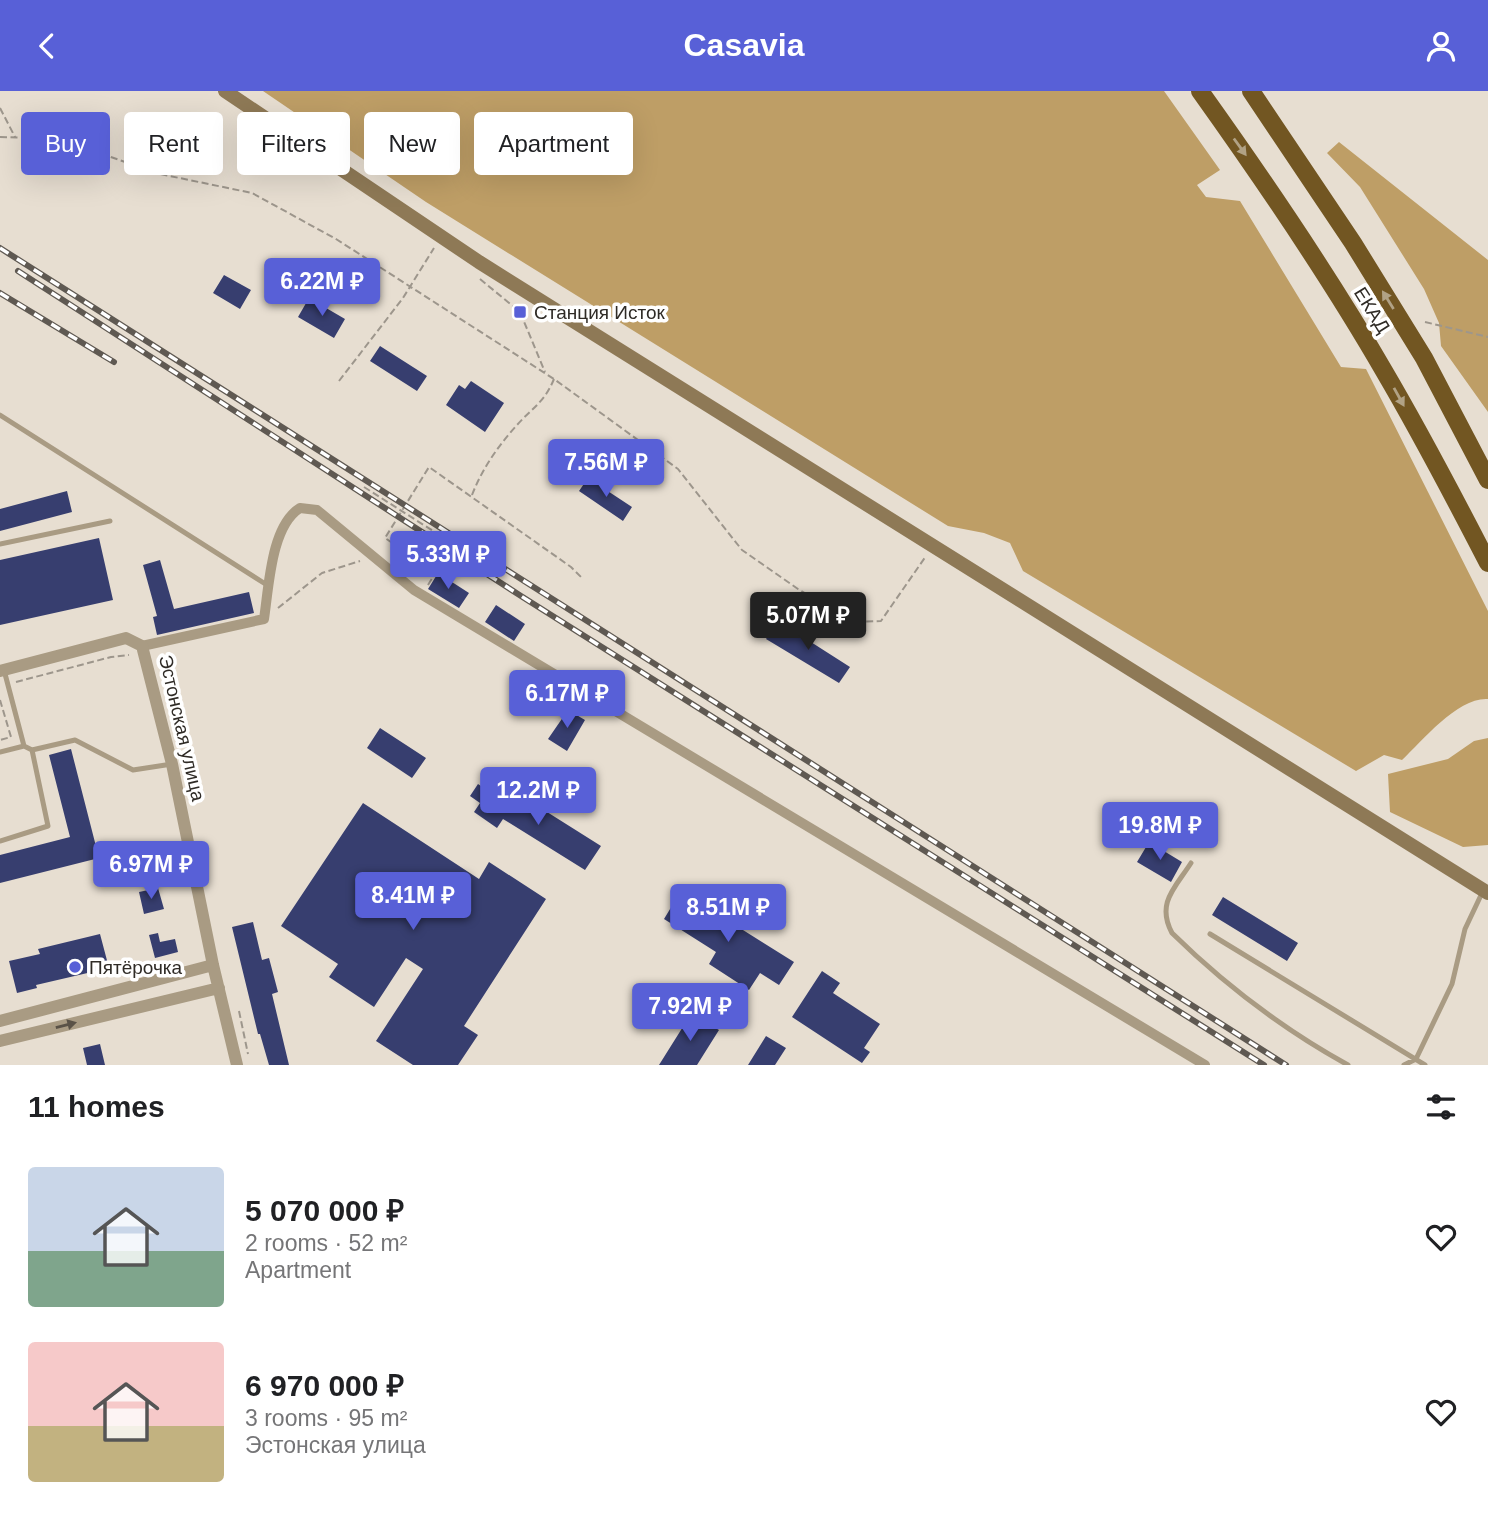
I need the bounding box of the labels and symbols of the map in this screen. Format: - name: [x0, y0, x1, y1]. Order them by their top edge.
- one-way arrow: [1232, 138, 1246, 156]
- pin: 6.22M ₽: [257, 259, 387, 318]
- street label: ЕКАД: [1350, 283, 1394, 337]
- one-way arrow: [1381, 290, 1394, 309]
- place label: Станция Исток: [534, 302, 666, 323]
- marker: Станция Исток: [512, 304, 528, 320]
- one-way arrow: [1393, 387, 1405, 406]
- pin: 7.56M ₽: [541, 439, 671, 499]
- pin: 5.33M ₽: [383, 531, 513, 591]
- pin: 5.07M ₽: [743, 593, 873, 652]
- street label: Эстонская улица: [155, 653, 209, 804]
- pin: 6.17M ₽: [502, 671, 632, 730]
- pin: 12.2M ₽: [473, 767, 603, 827]
- pin: 19.8M ₽: [1095, 803, 1225, 862]
- pin: 6.97M ₽: [86, 841, 216, 901]
- pin: 8.41M ₽: [348, 873, 478, 932]
- pin: 8.51M ₽: [663, 885, 793, 944]
- place label: Пятёрочка: [89, 957, 183, 978]
- marker: Пятёрочка: [67, 959, 83, 975]
- pin: 7.92M ₽: [625, 983, 755, 1043]
- one-way arrow: [55, 1019, 77, 1030]

